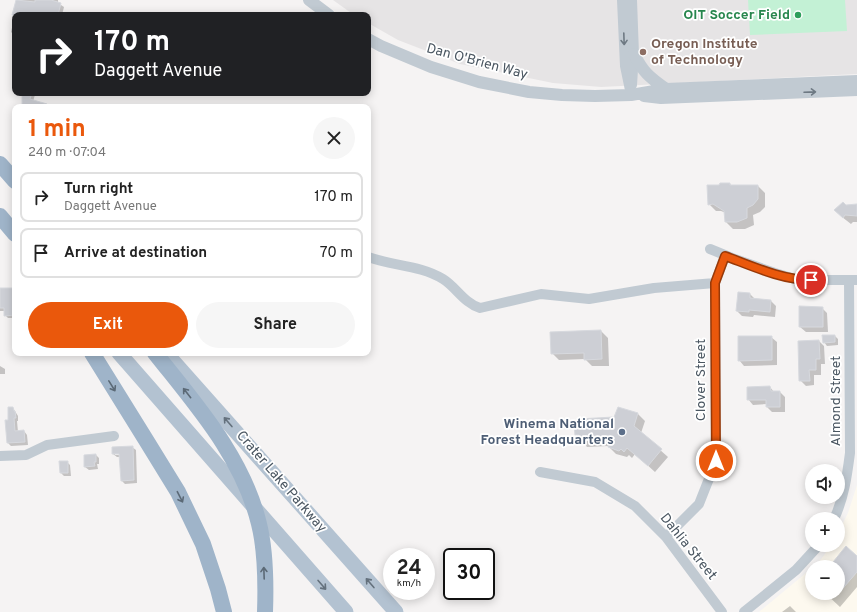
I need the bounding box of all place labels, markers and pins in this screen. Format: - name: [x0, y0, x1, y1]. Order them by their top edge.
- place label: OIT Soccer Field: [683, 7, 790, 24]
- marker: OIT Soccer Field: [793, 10, 803, 20]
- place label: Oregon Institute of Technology: [651, 36, 758, 69]
- marker: Oregon Institute of Technology: [638, 47, 648, 57]
- pin: [794, 263, 828, 297]
- place label: Winema National Forest Headquarters: [481, 416, 614, 449]
- marker: Winema National Forest Headquarters: [617, 427, 627, 437]

